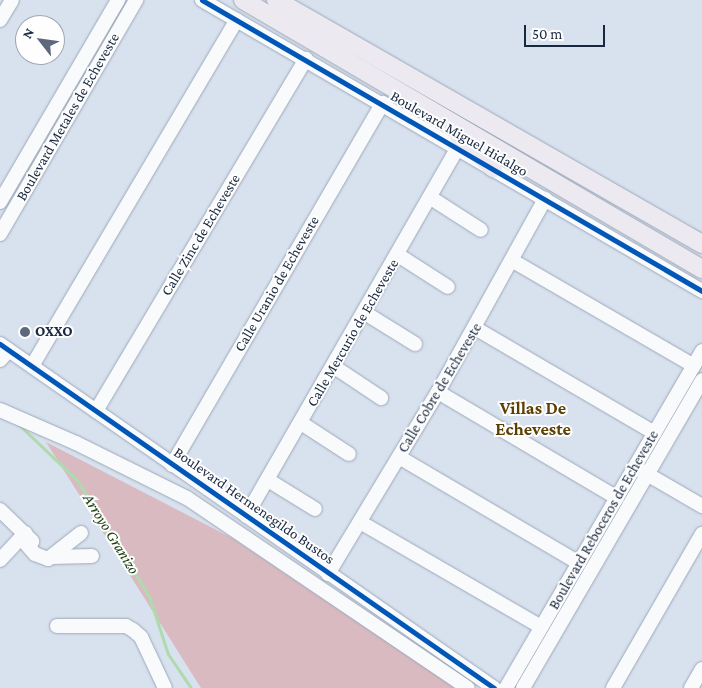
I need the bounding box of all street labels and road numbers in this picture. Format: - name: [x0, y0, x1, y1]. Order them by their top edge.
- street label: Boulevard Metales de Echeveste: [13, 30, 123, 204]
- street label: Boulevard Miguel Hidalgo: [387, 87, 531, 181]
- street label: Calle Zinc de Echeveste: [158, 171, 244, 299]
- street label: Calle Uranio de Echeveste: [231, 213, 323, 355]
- street label: Calle Mercurio de Echeveste: [303, 256, 403, 410]
- street label: Calle Cobre de Echeveste: [394, 320, 486, 456]
- street label: Boulevard Reboceros de Echeveste: [545, 427, 663, 613]
- street label: Boulevard Hermenegildo Bustos: [170, 444, 338, 568]

